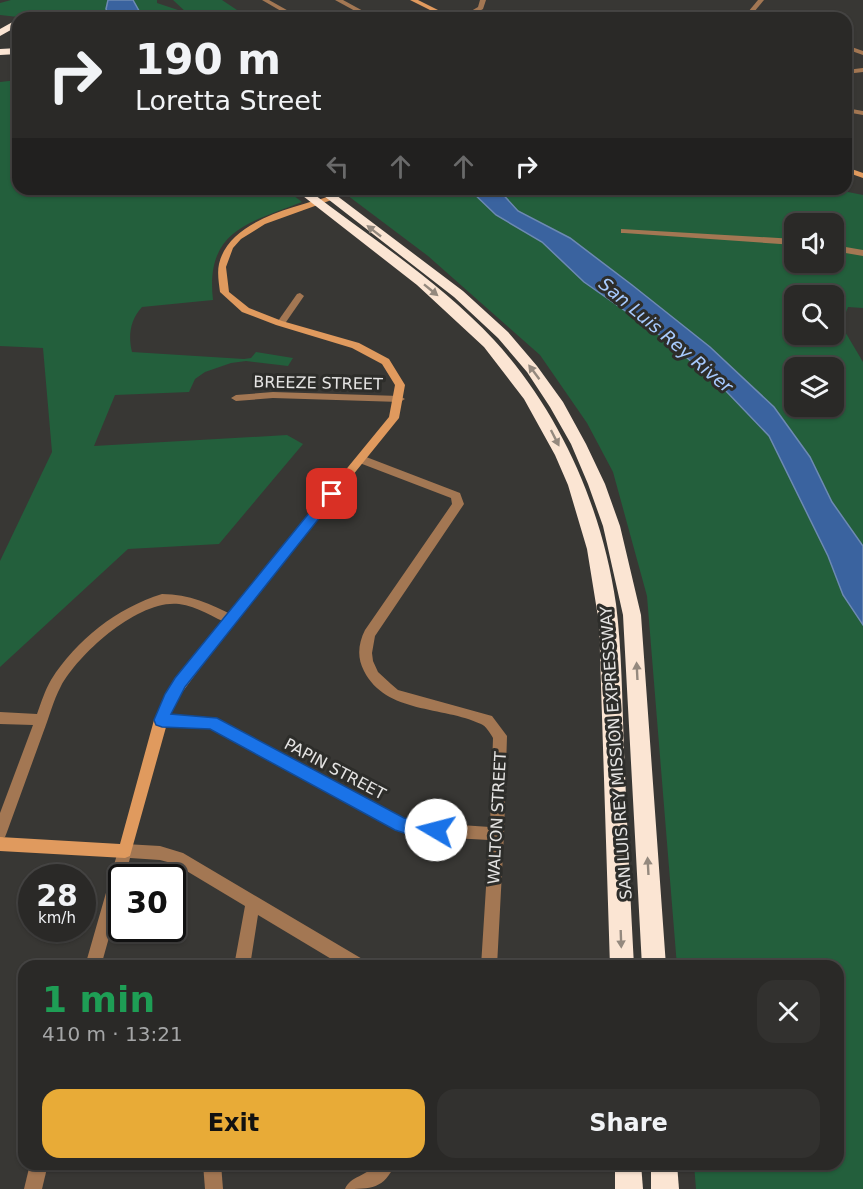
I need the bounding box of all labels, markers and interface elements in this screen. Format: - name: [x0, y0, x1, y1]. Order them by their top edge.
- text: 190 m: [135, 35, 281, 84]
- icon: right: [36, 36, 114, 114]
- text: Loretta Street: [135, 85, 322, 116]
- icon: left: [321, 150, 354, 183]
- icon: ahead: [384, 150, 417, 183]
- icon: ahead: [447, 150, 480, 183]
- icon: right: [510, 150, 543, 183]
- map controls: [784, 213, 844, 417]
- button: sound: [784, 213, 844, 273]
- one-way arrow: [366, 224, 382, 237]
- water label: San Luis Rey River: [595, 273, 738, 398]
- one-way arrow: [423, 283, 438, 296]
- button: search: [784, 285, 844, 345]
- button: layers: [784, 357, 844, 417]
- one-way arrow: [529, 365, 541, 380]
- street label: BREEZE STREET: [253, 372, 383, 394]
- one-way arrow: [550, 430, 560, 447]
- pin: [306, 468, 357, 519]
- icon: arrive: [315, 477, 348, 510]
- street label: SAN LUIS REY MISSION EXPRESSWAY: [596, 605, 636, 900]
- one-way arrow: [632, 661, 642, 680]
- street label: PAPIN STREET: [281, 734, 389, 804]
- street label: WALTON STREET: [484, 751, 510, 885]
- position arrow: [404, 798, 468, 862]
- one-way arrow: [643, 856, 653, 875]
- speed limit sign: 30: [108, 864, 186, 942]
- text: 28: [36, 878, 78, 913]
- text: km/h: [38, 909, 76, 927]
- one-way arrow: [616, 930, 625, 949]
- text: 1 min: [42, 979, 155, 1020]
- button: close: [757, 980, 820, 1043]
- text: 410 m · 13:21: [42, 1022, 183, 1046]
- button: Exit: [42, 1089, 425, 1158]
- button: Share: [437, 1089, 820, 1158]

